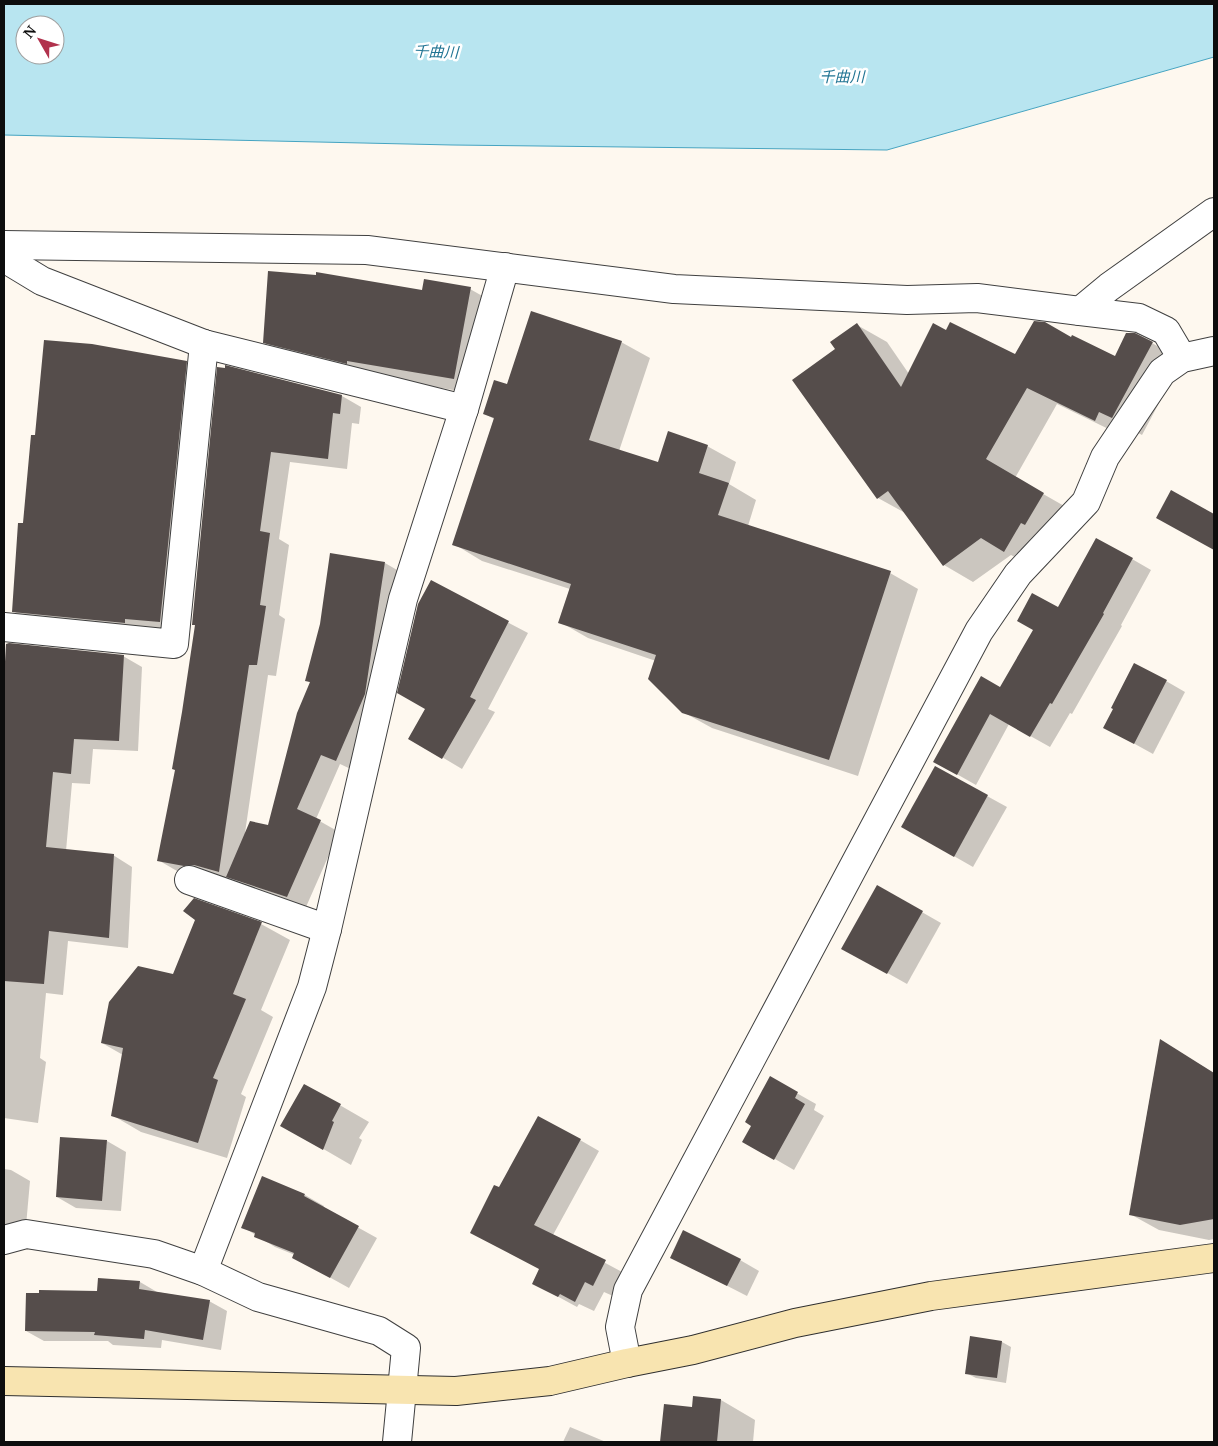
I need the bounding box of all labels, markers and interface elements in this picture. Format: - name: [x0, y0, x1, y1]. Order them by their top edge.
- north arrow: [15, 15, 65, 65]
- text: N: [19, 21, 40, 42]
- water label: 千曲川: [413, 40, 461, 62]
- water label: 千曲川: [819, 66, 866, 86]

